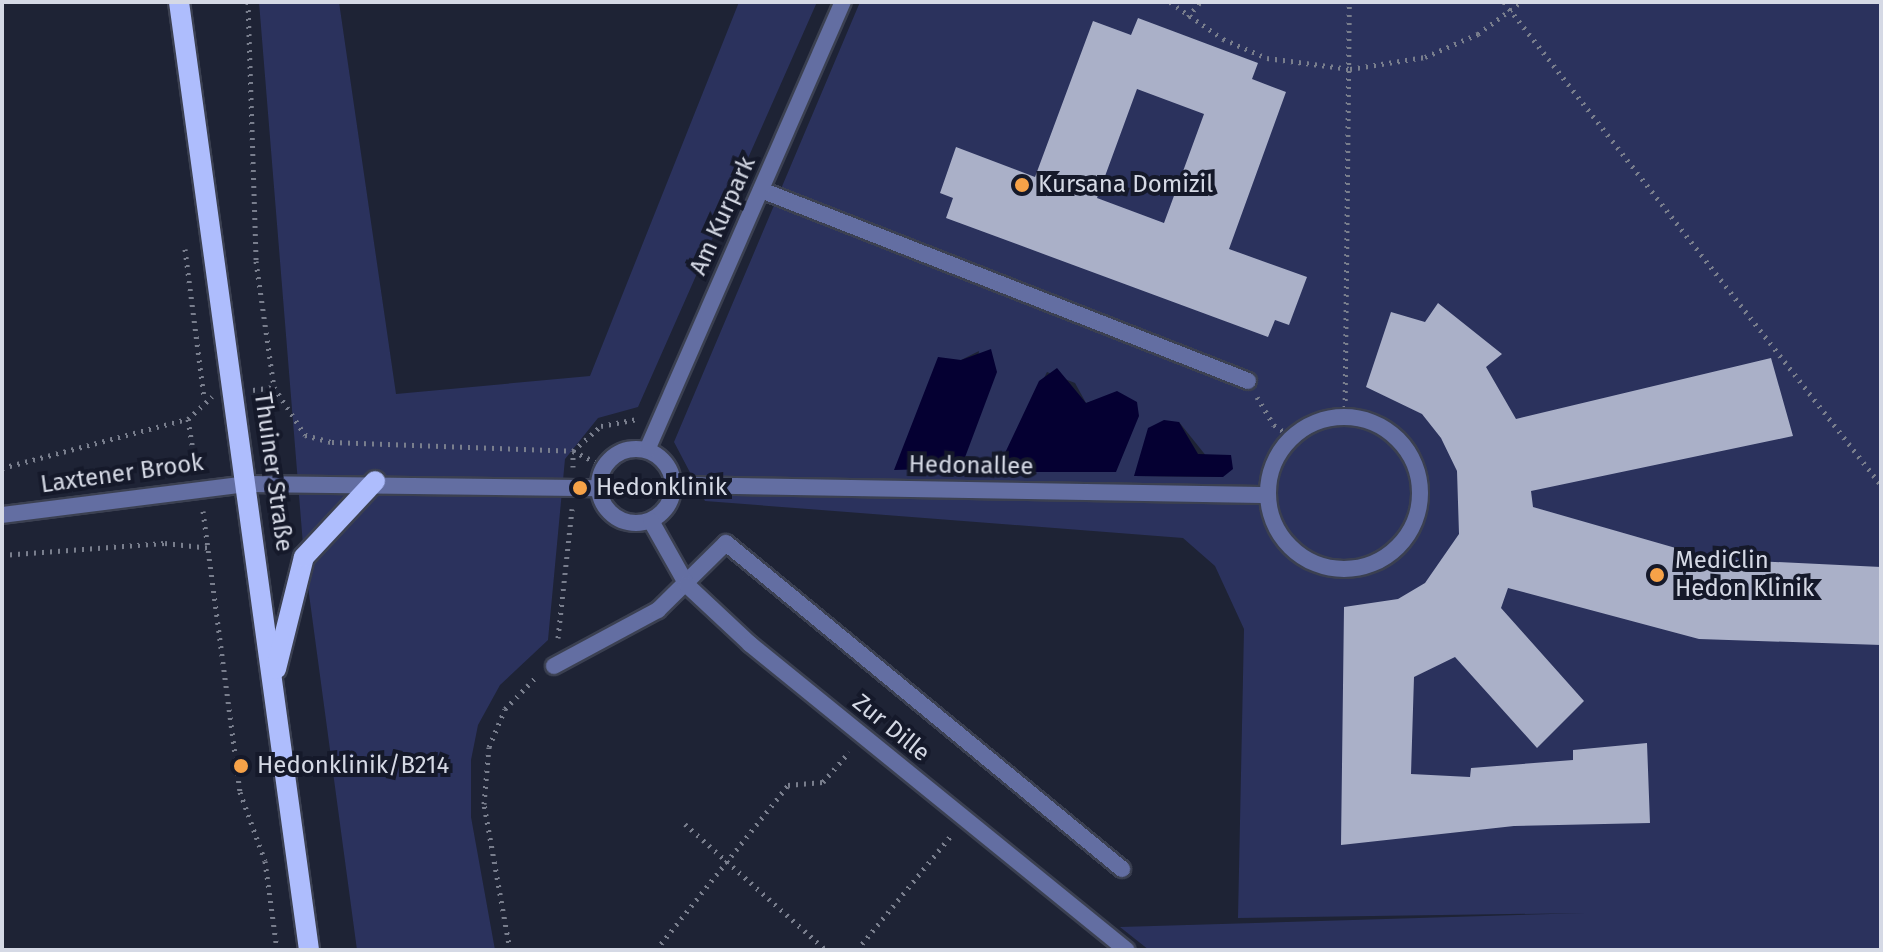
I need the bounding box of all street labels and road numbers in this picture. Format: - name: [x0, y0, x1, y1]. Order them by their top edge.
- street label: Am Kurpark: [684, 152, 762, 280]
- street label: Thuiner Straße: [248, 391, 298, 553]
- street label: Laxtener Brook: [39, 448, 205, 500]
- street label: Hedonallee: [908, 451, 1034, 481]
- street label: Zur Dille: [847, 688, 935, 768]

